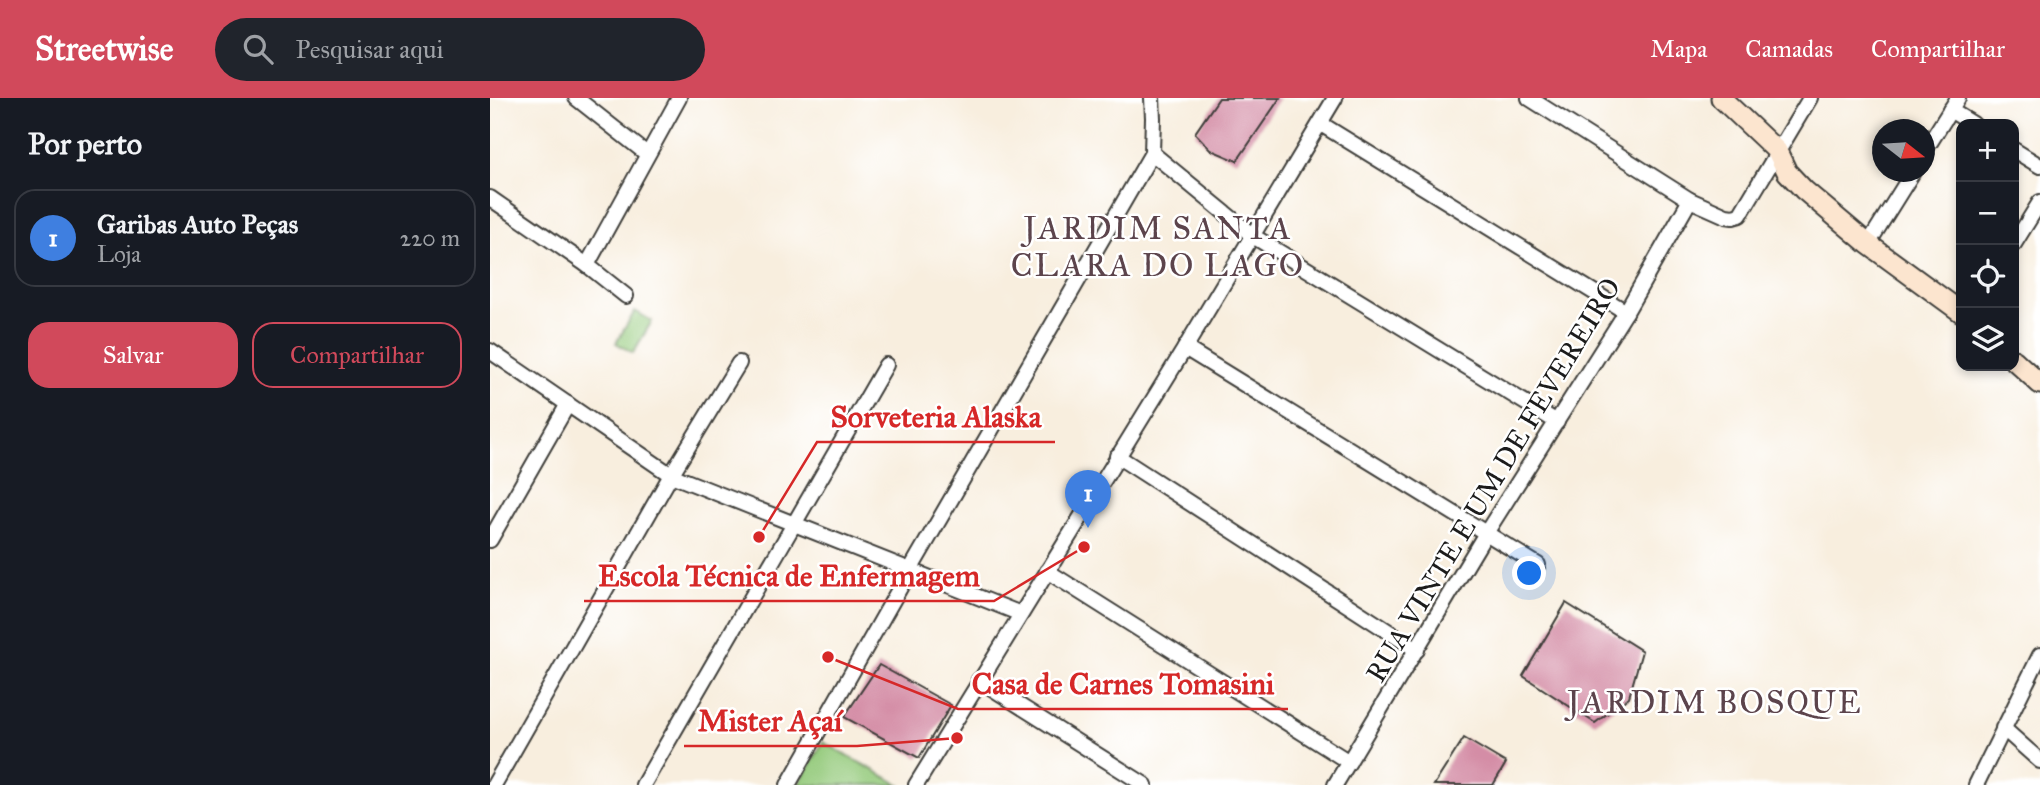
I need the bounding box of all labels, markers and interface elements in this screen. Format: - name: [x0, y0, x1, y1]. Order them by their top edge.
- search box: [215, 18, 705, 81]
- text: Streetwise: [35, 29, 173, 69]
- icon: search: [239, 30, 277, 68]
- text: Pesquisar aqui: [295, 33, 444, 65]
- text: Mapa: [1650, 34, 1707, 64]
- text: Camadas: [1745, 34, 1833, 64]
- text: Compartilhar: [1871, 34, 2005, 64]
- north arrow: [1872, 119, 1935, 182]
- map controls: [1956, 119, 2019, 371]
- button: +: [1956, 119, 2019, 182]
- text: Por perto: [28, 126, 142, 162]
- button: −: [1956, 182, 2019, 245]
- text: Garibas Auto Peças: [97, 208, 298, 240]
- district label: JARDIM SANTA CLARA DO LAGO: [1011, 209, 1305, 285]
- text: 1: [48, 224, 58, 252]
- text: 220 m: [400, 224, 460, 252]
- text: Loja: [97, 240, 141, 268]
- button: locate: [1956, 245, 2019, 308]
- street label: RUA VINTE E UM DE FEVEREIRO: [1358, 271, 1628, 689]
- button: layers: [1956, 308, 2019, 371]
- button: Salvar: [28, 322, 238, 388]
- button: Compartilhar: [252, 322, 462, 388]
- callout: Sorveteria Alaska: [817, 391, 1055, 442]
- text: Sorveteria Alaska: [831, 399, 1043, 435]
- pin: 1: [1065, 470, 1111, 528]
- callout: Escola Técnica de Enfermagem: [584, 550, 994, 601]
- your location: [1512, 556, 1546, 590]
- text: Escola Técnica de Enfermagem: [598, 558, 981, 594]
- callout: Casa de Carnes Tomasini: [958, 658, 1288, 709]
- text: Casa de Carnes Tomasini: [972, 666, 1275, 702]
- district label: JARDIM BOSQUE: [1564, 683, 1863, 722]
- callout: Mister Açaí: [684, 695, 857, 746]
- text: Mister Açaí: [698, 703, 844, 740]

